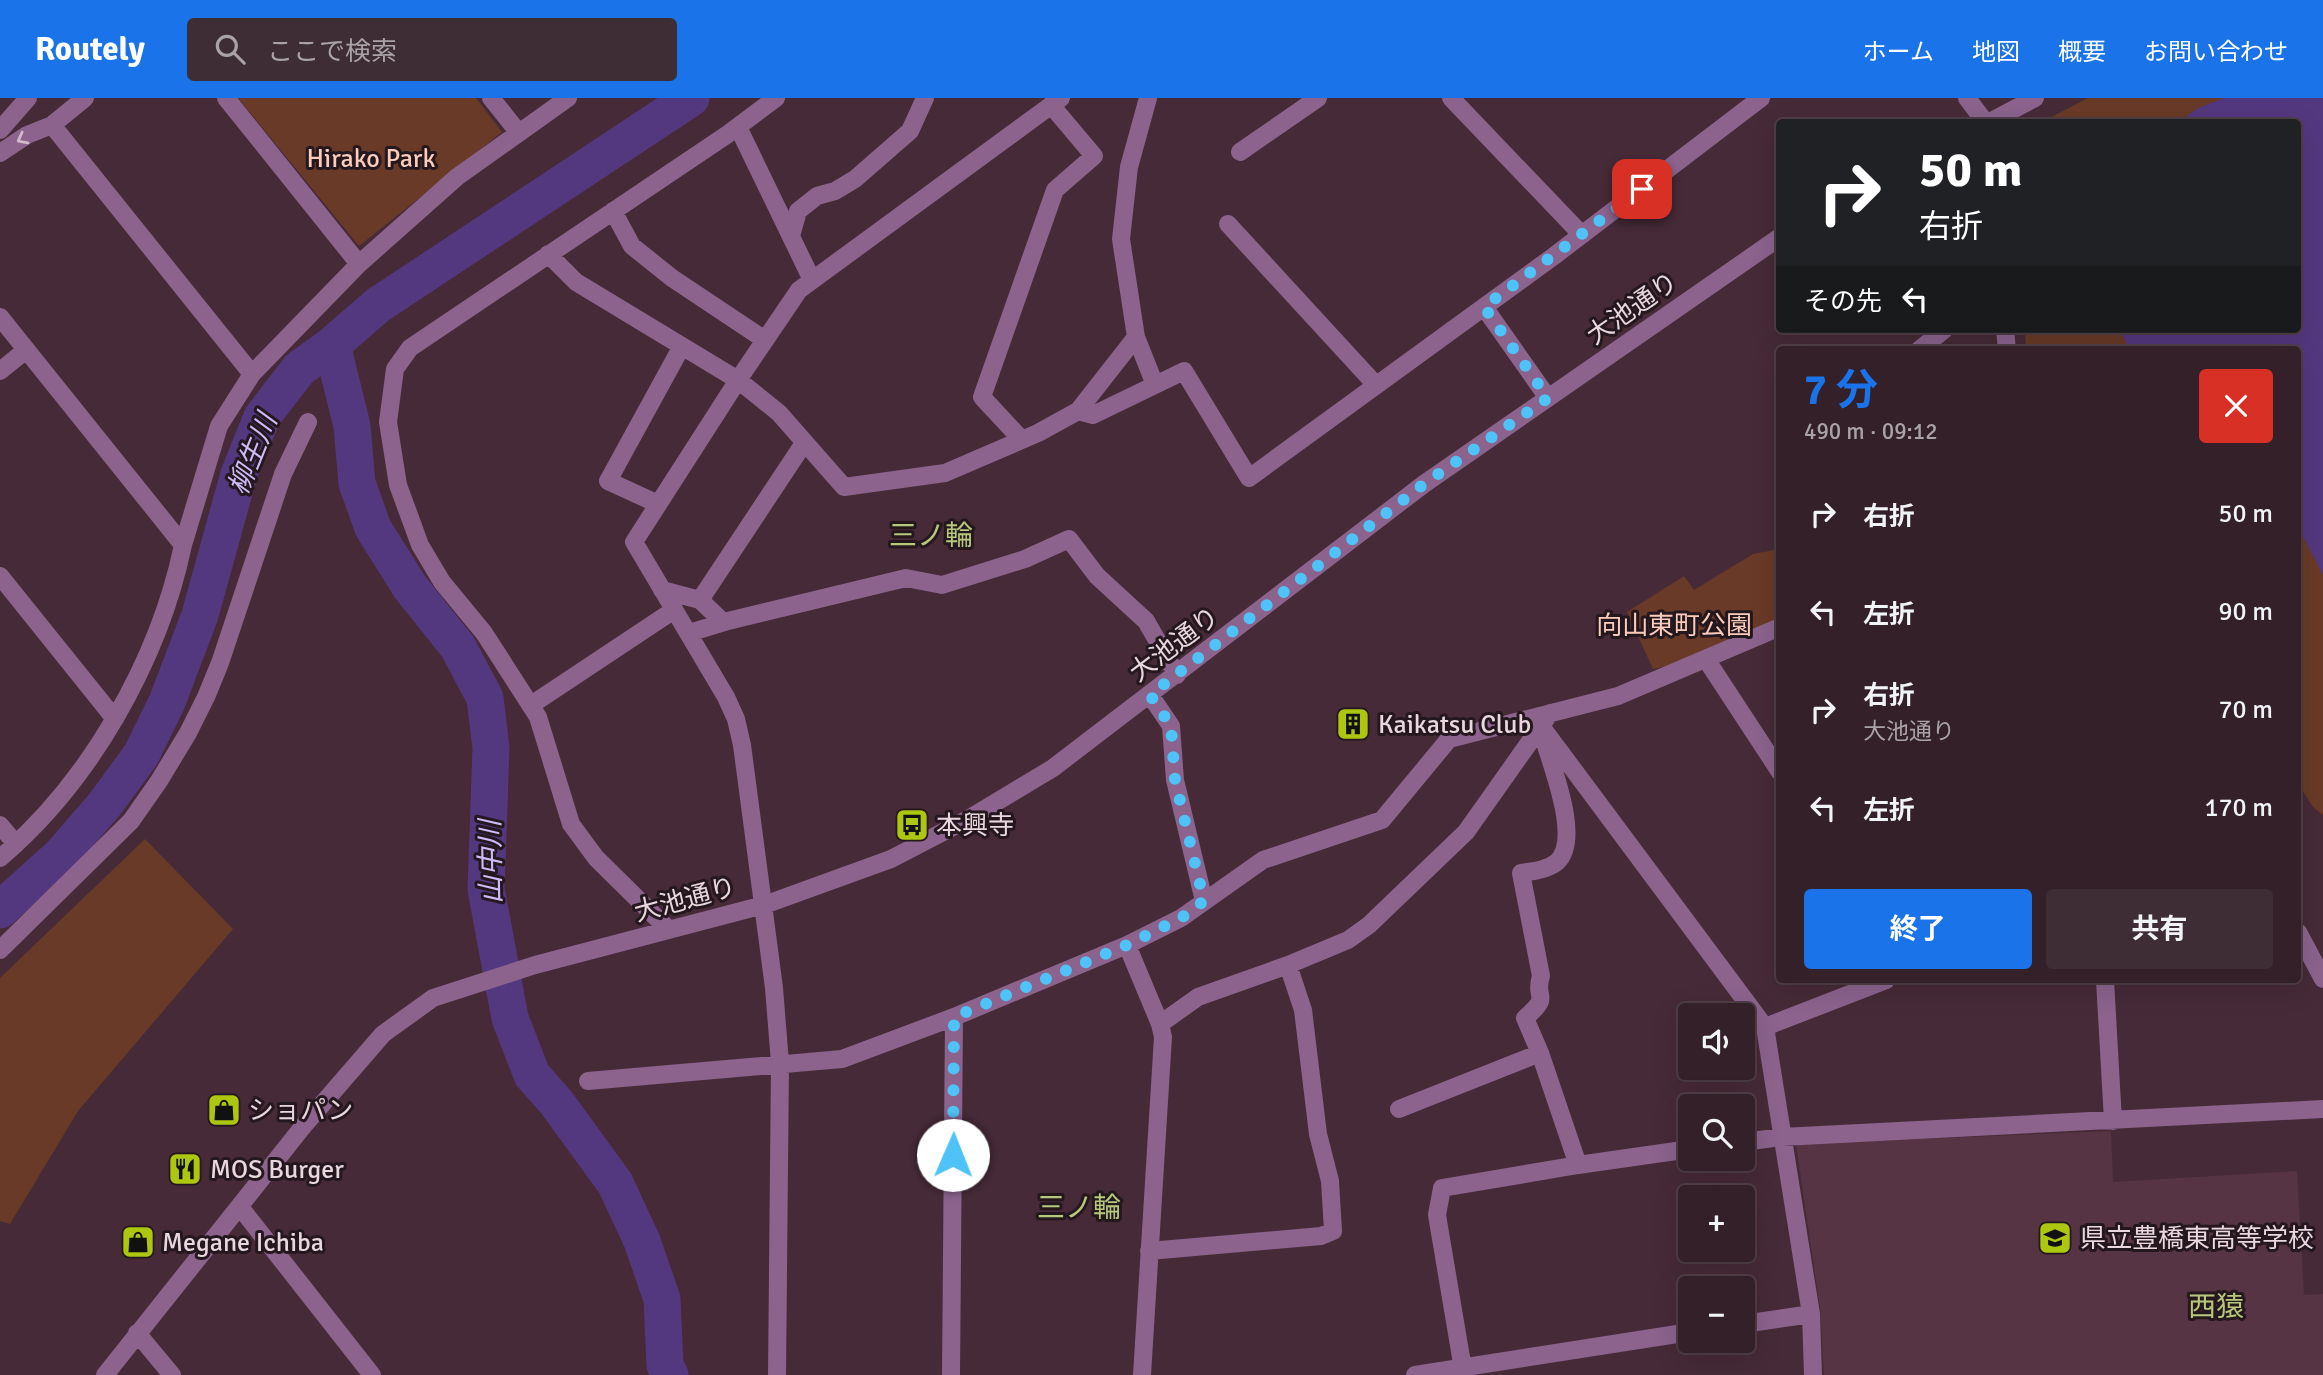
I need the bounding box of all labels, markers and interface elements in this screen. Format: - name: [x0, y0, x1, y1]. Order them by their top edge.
- search box: [187, 18, 677, 81]
- text: Routely: [35, 29, 145, 70]
- icon: search: [211, 30, 249, 68]
- text: ここで検索: [267, 36, 397, 68]
- text: ホーム: [1863, 37, 1934, 67]
- text: 地図: [1972, 37, 2020, 67]
- text: 概要: [2058, 37, 2106, 67]
- text: お問い合わせ: [2144, 37, 2288, 67]
- one-way arrow: [17, 131, 30, 144]
- text: 50 m: [1919, 140, 2022, 200]
- park label: Hirako Park: [307, 143, 435, 175]
- icon: right: [1804, 147, 1895, 238]
- pin: [1612, 159, 1672, 219]
- icon: arrive: [1623, 170, 1661, 208]
- text: 右折: [1919, 207, 1983, 246]
- street label: 大池通り: [1581, 266, 1684, 352]
- icon: left: [1896, 280, 1934, 318]
- text: その先: [1804, 286, 1882, 318]
- text: 7 分: [1804, 365, 1878, 416]
- button: close: [2199, 369, 2273, 443]
- water label: 柳生川: [221, 406, 286, 500]
- text: 490 m · 09:12: [1804, 417, 1938, 446]
- icon: right: [1804, 495, 1842, 533]
- text: 50 m: [2218, 498, 2273, 530]
- text: 右折: [1863, 501, 1915, 533]
- district label: 三ノ輪: [889, 519, 973, 553]
- icon: left: [1804, 593, 1842, 631]
- text: 90 m: [2218, 596, 2273, 628]
- text: 左折: [1863, 599, 1915, 631]
- street label: 大池通り: [1123, 601, 1226, 689]
- park label: 向山東町公園: [1596, 610, 1752, 642]
- text: 右折: [1863, 680, 1915, 712]
- icon: right: [1804, 691, 1842, 729]
- text: 70 m: [2218, 694, 2273, 726]
- building icon: Kaikatsu Club: [1334, 705, 1372, 743]
- place label: Kaikatsu Club: [1378, 709, 1531, 741]
- text: 大池通り: [1863, 717, 1955, 746]
- icon: left: [1804, 789, 1842, 827]
- text: 170 m: [2204, 792, 2273, 824]
- text: 左折: [1863, 795, 1915, 827]
- bus stop icon: 本興寺: [893, 806, 931, 844]
- place label: 本興寺: [936, 810, 1014, 842]
- water label: 山中川: [473, 817, 509, 904]
- street label: 大池通り: [631, 871, 740, 929]
- button: 終了: [1804, 889, 2032, 969]
- button: 共有: [2046, 889, 2273, 969]
- map controls: [1678, 1003, 1755, 1353]
- button: sound: [1678, 1003, 1755, 1080]
- shop icon: ショパン: [205, 1091, 243, 1129]
- button: search: [1678, 1094, 1755, 1171]
- place label: ショパン: [248, 1095, 353, 1127]
- position arrow: [916, 1118, 990, 1192]
- restaurant icon: MOS Burger: [166, 1150, 204, 1188]
- place label: MOS Burger: [210, 1154, 344, 1186]
- button: +: [1678, 1185, 1755, 1262]
- district label: 三ノ輪: [1037, 1191, 1121, 1225]
- school or university icon: 県立豊橋東高等学校: [2036, 1219, 2074, 1257]
- shop icon: Megane Ichiba: [119, 1223, 157, 1261]
- place label: 県立豊橋東高等学校: [2080, 1223, 2314, 1255]
- place label: Megane Ichiba: [162, 1227, 324, 1259]
- button: −: [1678, 1276, 1755, 1353]
- district label: 西猿: [2188, 1290, 2244, 1324]

